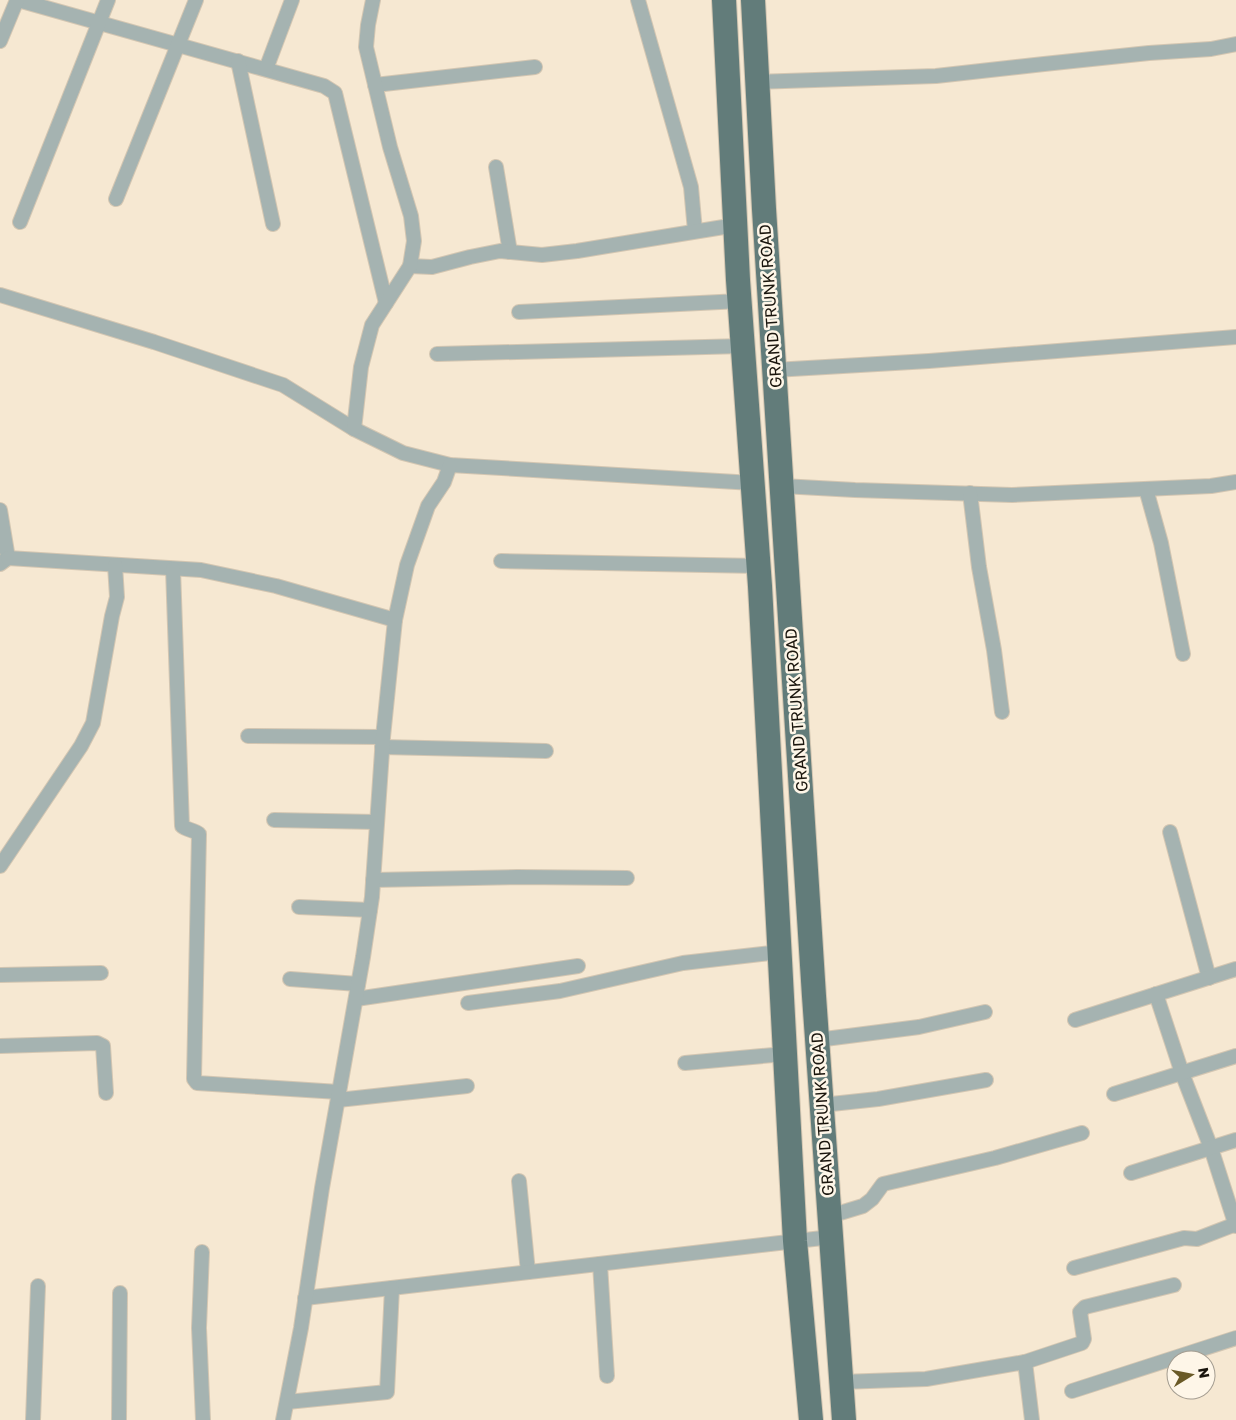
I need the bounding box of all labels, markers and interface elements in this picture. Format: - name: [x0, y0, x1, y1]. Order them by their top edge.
- street label: GRAND TRUNK ROAD: [754, 223, 786, 389]
- street label: GRAND TRUNK ROAD: [780, 627, 812, 793]
- street label: GRAND TRUNK ROAD: [806, 1031, 838, 1197]
- north arrow: [1166, 1350, 1216, 1400]
- text: N: [1195, 1366, 1214, 1379]

